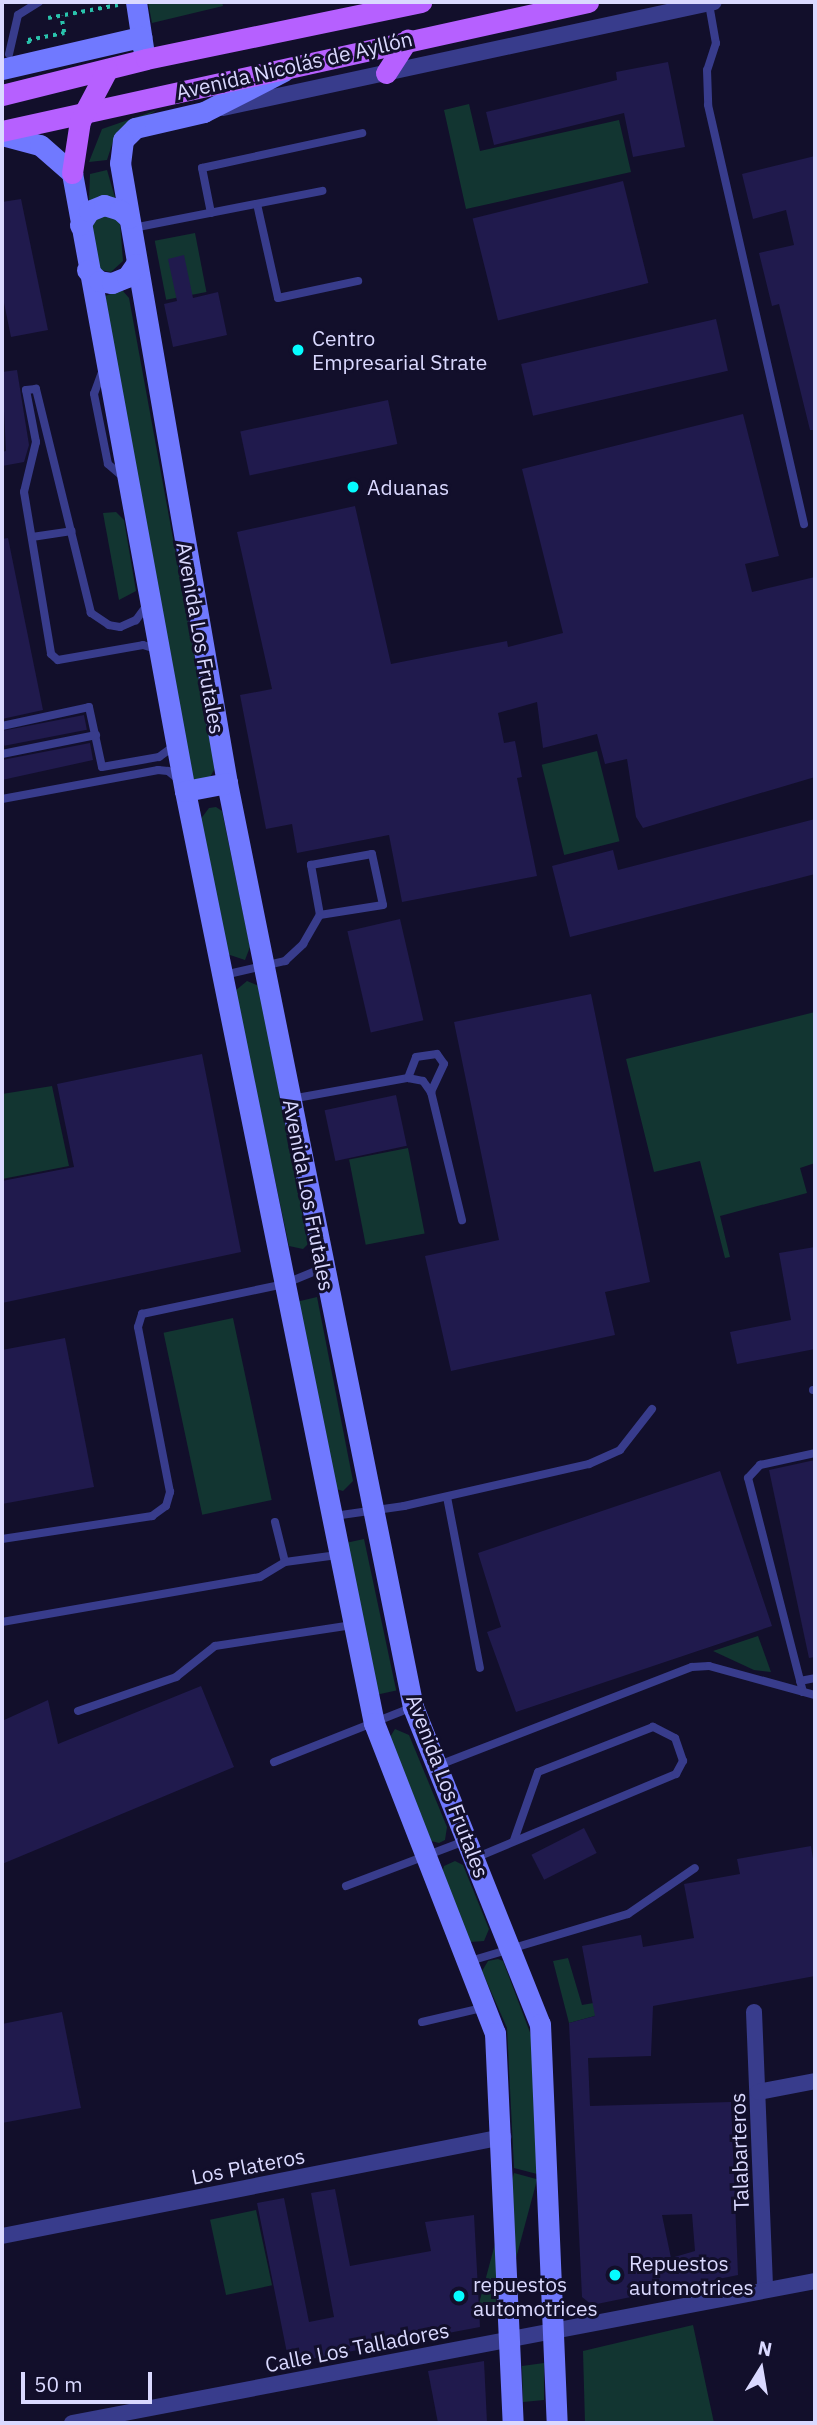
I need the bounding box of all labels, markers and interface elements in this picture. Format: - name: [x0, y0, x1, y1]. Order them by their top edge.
- street label: Avenida Nicolás de Ayllón: [173, 26, 415, 104]
- place label: Centro Empresarial Strate: [312, 325, 487, 375]
- marker: Centro Empresarial Strate: [290, 342, 306, 358]
- place label: Aduanas: [367, 474, 449, 500]
- marker: Aduanas: [345, 479, 361, 495]
- street label: Avenida Los Frutales: [172, 540, 230, 736]
- street label: Avenida Los Frutales: [278, 1097, 340, 1293]
- street label: Avenida Los Frutales: [401, 1691, 495, 1881]
- street label: Talabarteros: [724, 2092, 754, 2212]
- street label: Los Plateros: [189, 2143, 307, 2189]
- place label: Repuestos automotrices: [629, 2250, 754, 2300]
- marker: Repuestos automotrices: [607, 2267, 623, 2283]
- place label: repuestos automotrices: [473, 2271, 598, 2321]
- marker: repuestos automotrices: [451, 2288, 467, 2304]
- street label: Calle Los Talladores: [263, 2317, 451, 2377]
- north arrow: [726, 2334, 796, 2404]
- text: N: [756, 2335, 774, 2361]
- scale bar: [24, 2358, 156, 2402]
- text: 50 m: [34, 2370, 83, 2398]

